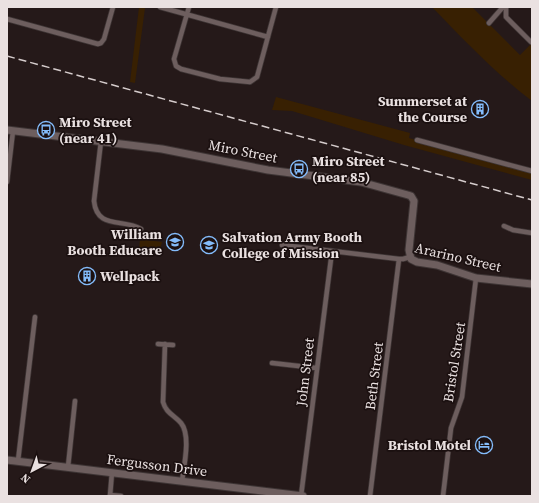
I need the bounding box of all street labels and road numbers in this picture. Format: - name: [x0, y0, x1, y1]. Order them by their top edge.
- street label: Miro Street: [207, 135, 280, 168]
- street label: Ararino Street: [413, 237, 503, 277]
- street label: Bristol Street: [438, 320, 470, 403]
- street label: John Street: [291, 336, 319, 408]
- street label: Beth Street: [360, 340, 388, 411]
- street label: Fergusson Drive: [106, 449, 208, 481]

